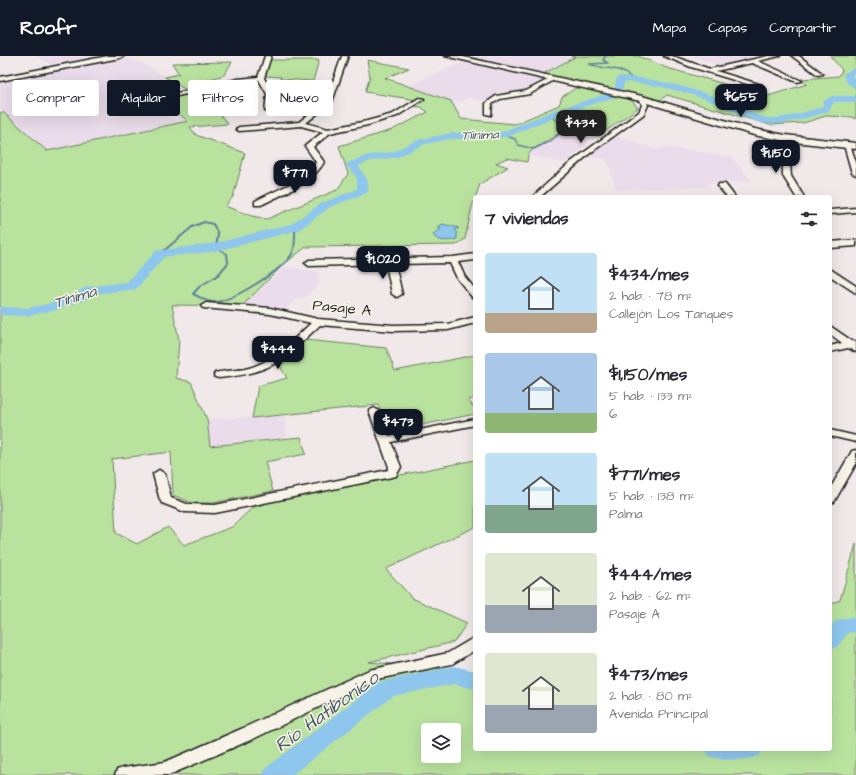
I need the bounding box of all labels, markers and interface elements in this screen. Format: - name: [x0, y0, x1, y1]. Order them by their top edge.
- text: Roofr: [20, 15, 77, 42]
- text: Mapa: [653, 18, 686, 38]
- text: Capas: [708, 18, 747, 38]
- text: Compartir: [769, 18, 836, 38]
- chip: Comprar: [12, 80, 99, 116]
- chip: Alquilar: [107, 80, 180, 116]
- chip: Filtros: [188, 80, 258, 116]
- chip: Nuevo: [266, 80, 333, 116]
- pin: $655: [717, 84, 765, 118]
- text: $655: [724, 88, 758, 106]
- pin: $434: [557, 110, 605, 144]
- text: $434: [565, 114, 597, 132]
- water label: Tíinima: [461, 125, 500, 145]
- pin: $1,150: [743, 140, 809, 174]
- text: $1,150: [761, 144, 791, 162]
- pin: $771: [271, 160, 319, 194]
- text: $771: [283, 164, 307, 182]
- text: 7 viviendas: [485, 207, 569, 231]
- icon: filters: [798, 208, 820, 230]
- pin: $1,020: [350, 246, 416, 280]
- text: $1,020: [365, 250, 401, 268]
- text: $434/mes: [609, 263, 689, 287]
- icon: home: [517, 269, 565, 317]
- water label: Tínima: [51, 280, 100, 314]
- text: 2 hab. · 78 m²: [609, 287, 693, 305]
- street label: Pasaje A: [312, 294, 373, 322]
- text: Callejón Los Tanques: [609, 305, 733, 323]
- pin: $444: [254, 336, 302, 370]
- text: $444: [261, 340, 295, 358]
- text: $1,150/mes: [609, 363, 687, 387]
- icon: home: [517, 369, 565, 417]
- text: 5 hab. · 133 m²: [609, 387, 693, 405]
- text: 6: [609, 405, 617, 423]
- pin: $473: [374, 409, 422, 443]
- text: $473: [383, 413, 413, 431]
- text: $771/mes: [609, 463, 680, 487]
- icon: home: [517, 469, 565, 517]
- text: 5 hab. · 138 m²: [609, 487, 695, 505]
- text: Palma: [609, 505, 643, 523]
- text: $444/mes: [609, 563, 692, 587]
- icon: home: [517, 569, 565, 617]
- text: 2 hab. · 62 m²: [609, 587, 692, 605]
- text: Pasaje A: [609, 605, 660, 623]
- text: $473/mes: [609, 663, 688, 687]
- water label: Río Hatibonico: [269, 664, 386, 759]
- icon: home: [517, 669, 565, 717]
- text: 2 hab. · 80 m²: [609, 687, 693, 705]
- text: Avenida Principal: [609, 705, 708, 723]
- map controls: [421, 723, 461, 763]
- button: layers: [421, 723, 461, 763]

